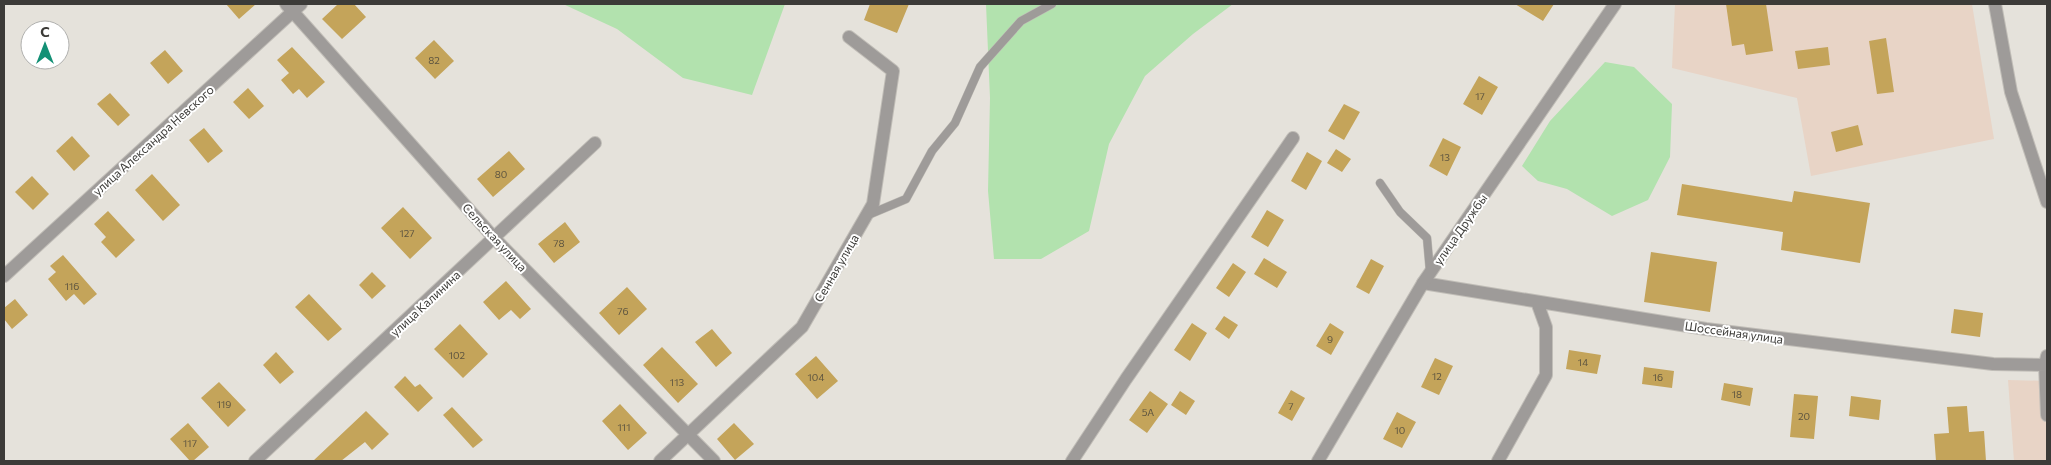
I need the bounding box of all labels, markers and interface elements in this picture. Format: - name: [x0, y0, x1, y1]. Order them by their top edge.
- north arrow: [20, 20, 70, 70]
- text: С: [40, 23, 50, 40]
- house number: 82: [428, 54, 440, 66]
- street label: улица Александра Невского: [90, 82, 216, 198]
- house number: 17: [1475, 90, 1485, 102]
- house number: 13: [1440, 151, 1450, 163]
- house number: 80: [495, 168, 507, 180]
- street label: улица Дружбы: [1430, 191, 1490, 267]
- street label: Сельская улица: [460, 200, 530, 274]
- house number: 127: [399, 227, 415, 239]
- street label: Сенная улица: [811, 232, 861, 304]
- house number: 78: [553, 237, 565, 249]
- street label: улица Калинина: [387, 267, 463, 339]
- house number: 116: [65, 280, 79, 292]
- house number: 76: [617, 305, 629, 317]
- street label: Шоссейная улица: [1684, 318, 1784, 346]
- house number: 9: [1327, 333, 1333, 345]
- house number: 102: [449, 349, 466, 361]
- house number: 14: [1578, 356, 1588, 368]
- house number: 12: [1432, 370, 1442, 382]
- house number: 104: [808, 371, 824, 383]
- house number: 16: [1653, 371, 1663, 383]
- house number: 113: [670, 376, 684, 388]
- house number: 18: [1732, 388, 1742, 400]
- house number: 119: [217, 398, 231, 410]
- house number: 7: [1288, 400, 1294, 412]
- house number: 5А: [1142, 406, 1154, 418]
- house number: 20: [1798, 410, 1810, 422]
- house number: 111: [618, 421, 630, 433]
- house number: 10: [1395, 424, 1405, 436]
- house number: 117: [183, 437, 197, 449]

